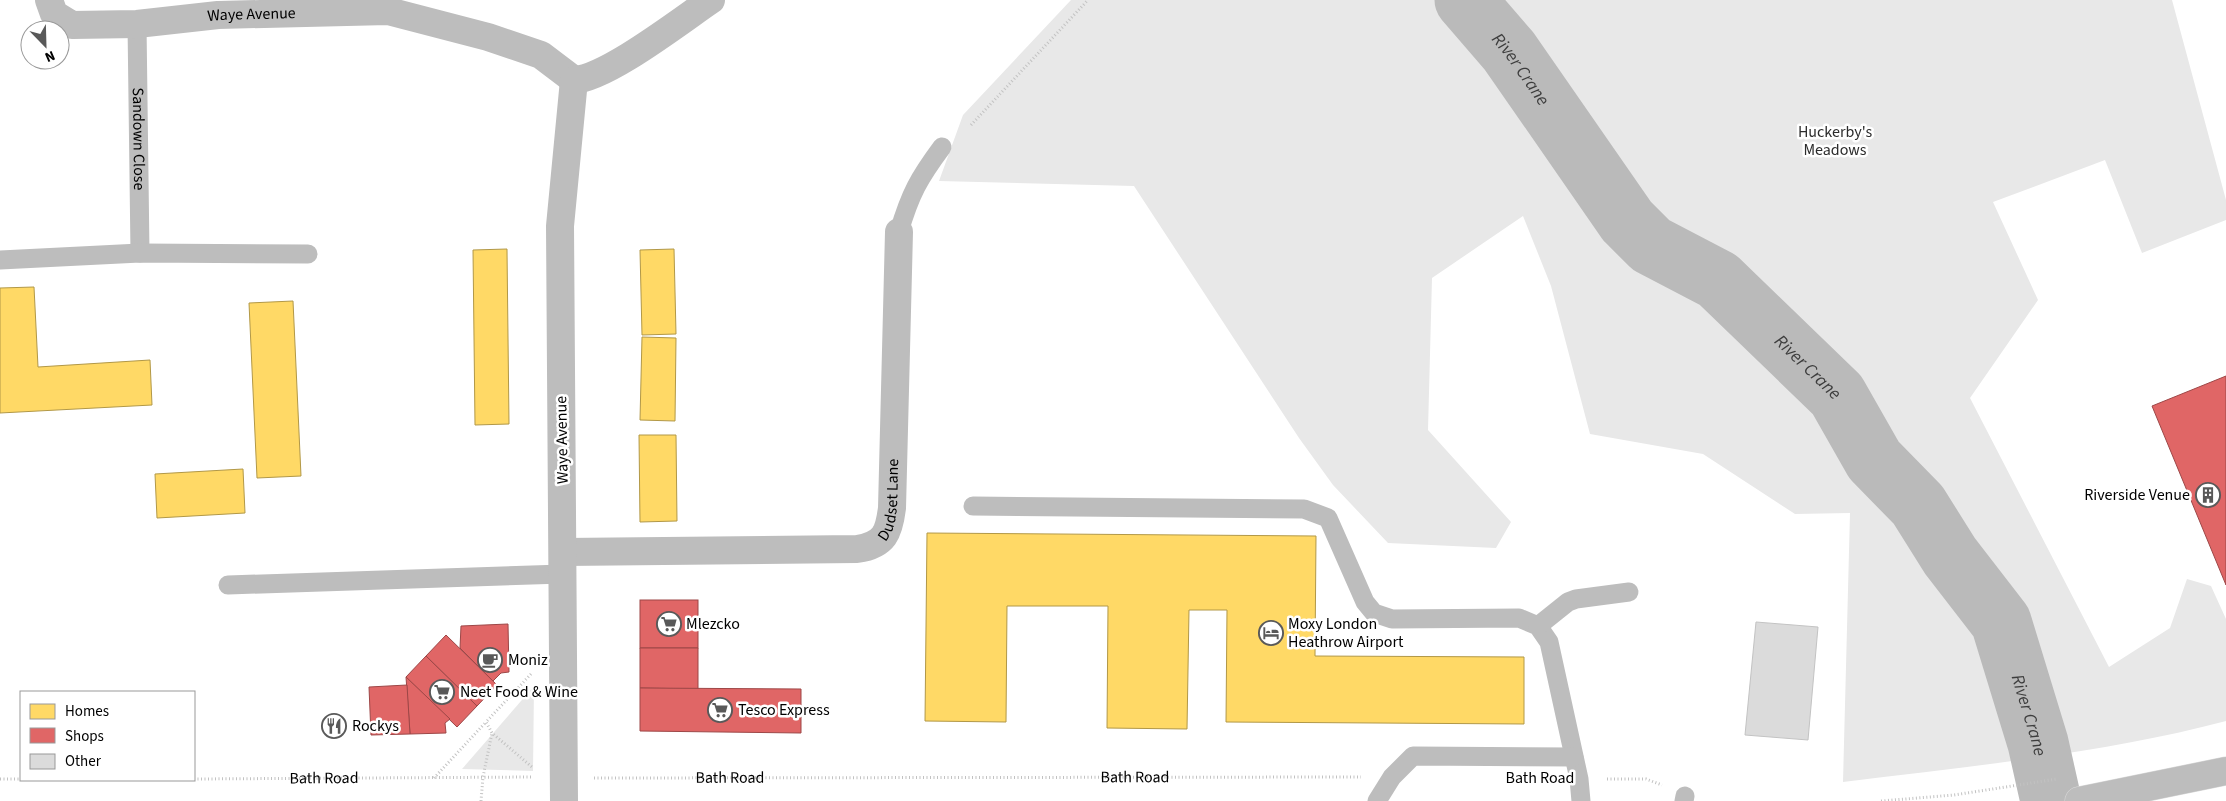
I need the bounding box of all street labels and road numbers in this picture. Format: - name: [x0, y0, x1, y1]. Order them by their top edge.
- street label: Waye Avenue: [206, 2, 296, 27]
- street label: Sandown Close: [127, 87, 150, 191]
- street label: Waye Avenue: [550, 396, 574, 484]
- street label: Dudset Lane: [872, 458, 904, 546]
- street label: Bath Road: [1100, 766, 1170, 788]
- street label: Bath Road: [289, 767, 359, 789]
- street label: Bath Road: [695, 767, 765, 789]
- street label: Bath Road: [1506, 767, 1574, 789]

